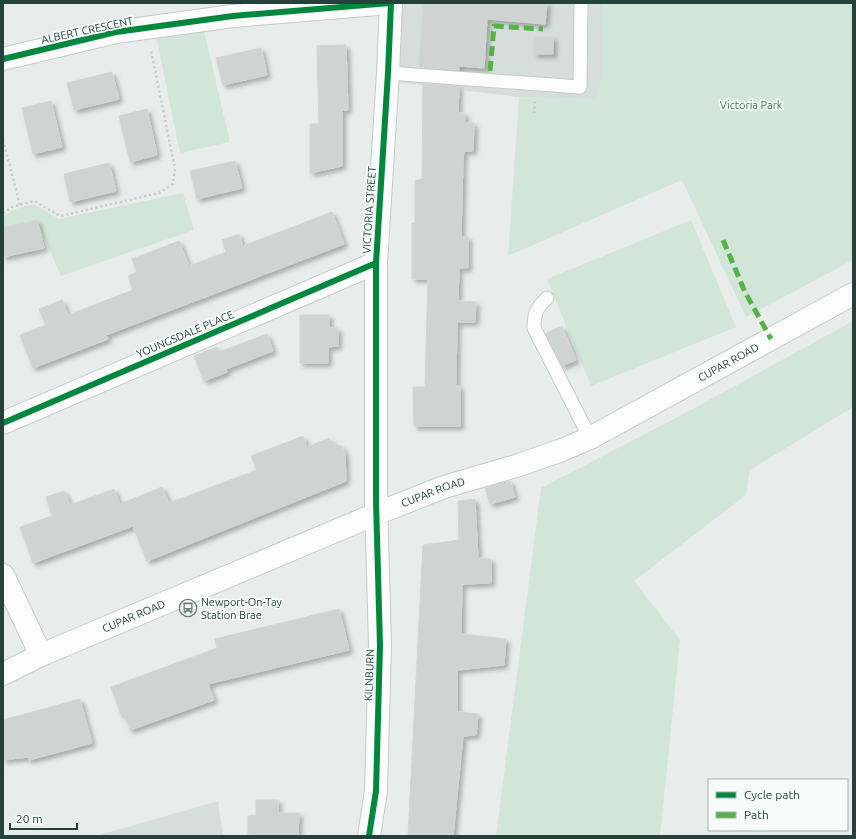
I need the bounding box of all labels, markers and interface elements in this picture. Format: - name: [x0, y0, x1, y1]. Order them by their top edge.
- street label: ALBERT CRESCENT: [40, 14, 134, 46]
- park label: Victoria Park: [720, 99, 783, 111]
- street label: VICTORIA STREET: [360, 166, 378, 254]
- street label: YOUNGSDALE PLACE: [135, 308, 235, 360]
- street label: CUPAR ROAD: [696, 341, 761, 384]
- street label: CUPAR ROAD: [399, 475, 467, 509]
- place label: Newport-On-Tay Station Brae: [201, 596, 283, 621]
- street label: CUPAR ROAD: [100, 597, 167, 635]
- bus stop icon: Newport-On-Tay Station Brae: [178, 598, 198, 618]
- street label: KILNBURN: [362, 649, 376, 701]
- legend: [708, 779, 848, 831]
- text: Cycle path: [744, 788, 800, 801]
- scale bar: [10, 805, 77, 831]
- text: Path: [744, 808, 769, 821]
- text: 20 m: [16, 812, 43, 825]

